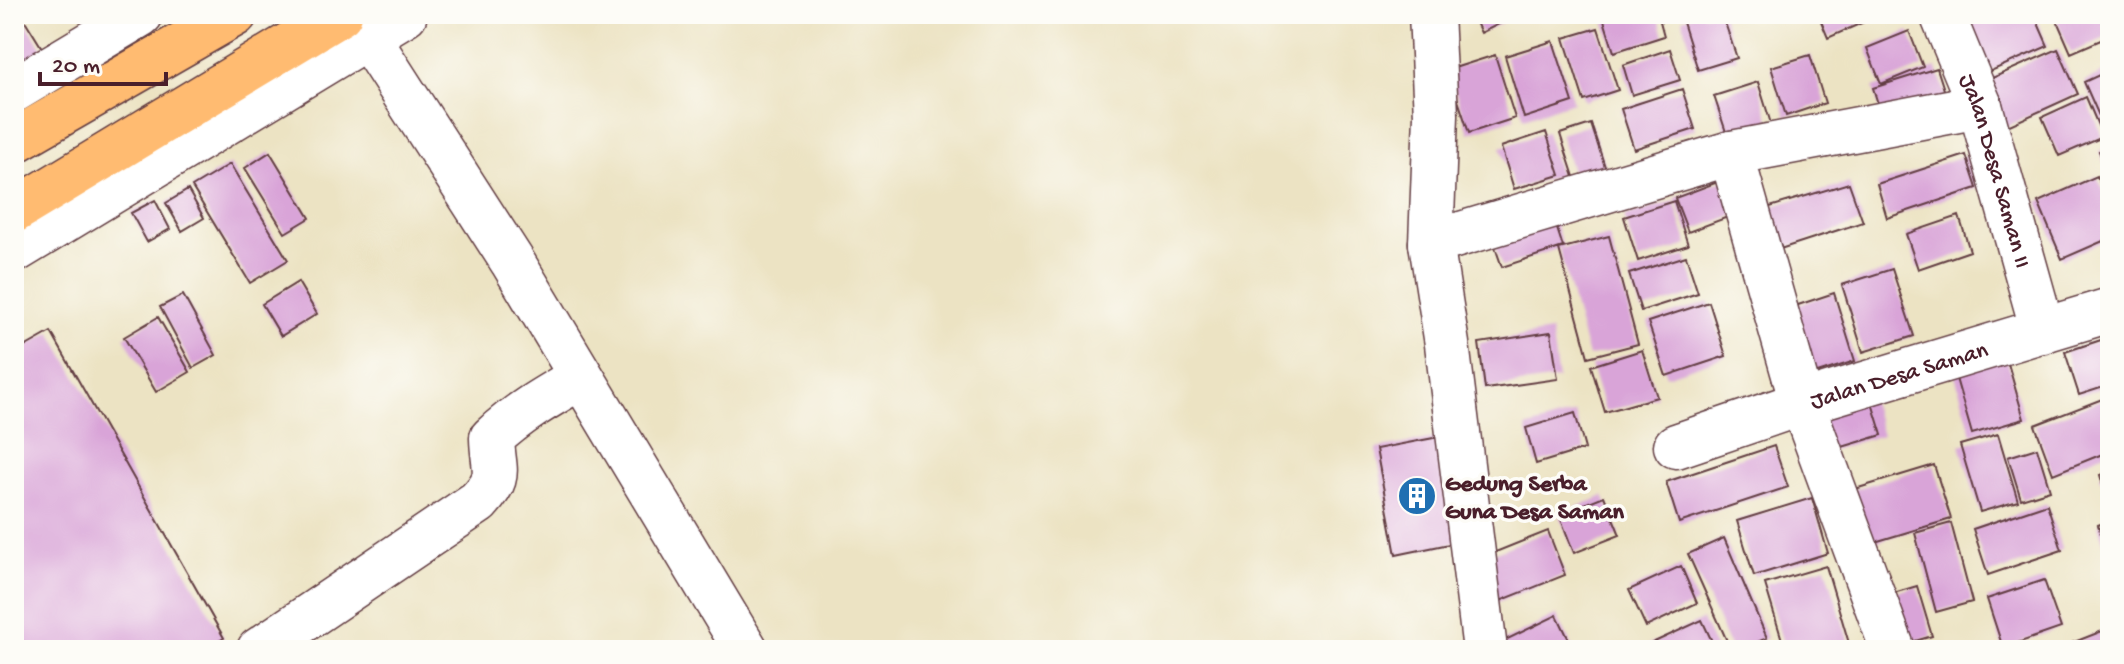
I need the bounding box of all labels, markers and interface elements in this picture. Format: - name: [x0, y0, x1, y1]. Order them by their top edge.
- scale bar: [40, 36, 166, 86]
- text: 20 m: [52, 53, 100, 82]
- street label: Jalan Desa Saman II: [1950, 70, 2036, 272]
- street label: Jalan Desa Saman: [1807, 337, 1992, 418]
- place label: Gedung Serba Guna Desa Saman: [1445, 471, 1625, 528]
- building icon: Gedung Serba Guna Desa Saman: [1396, 475, 1438, 517]

